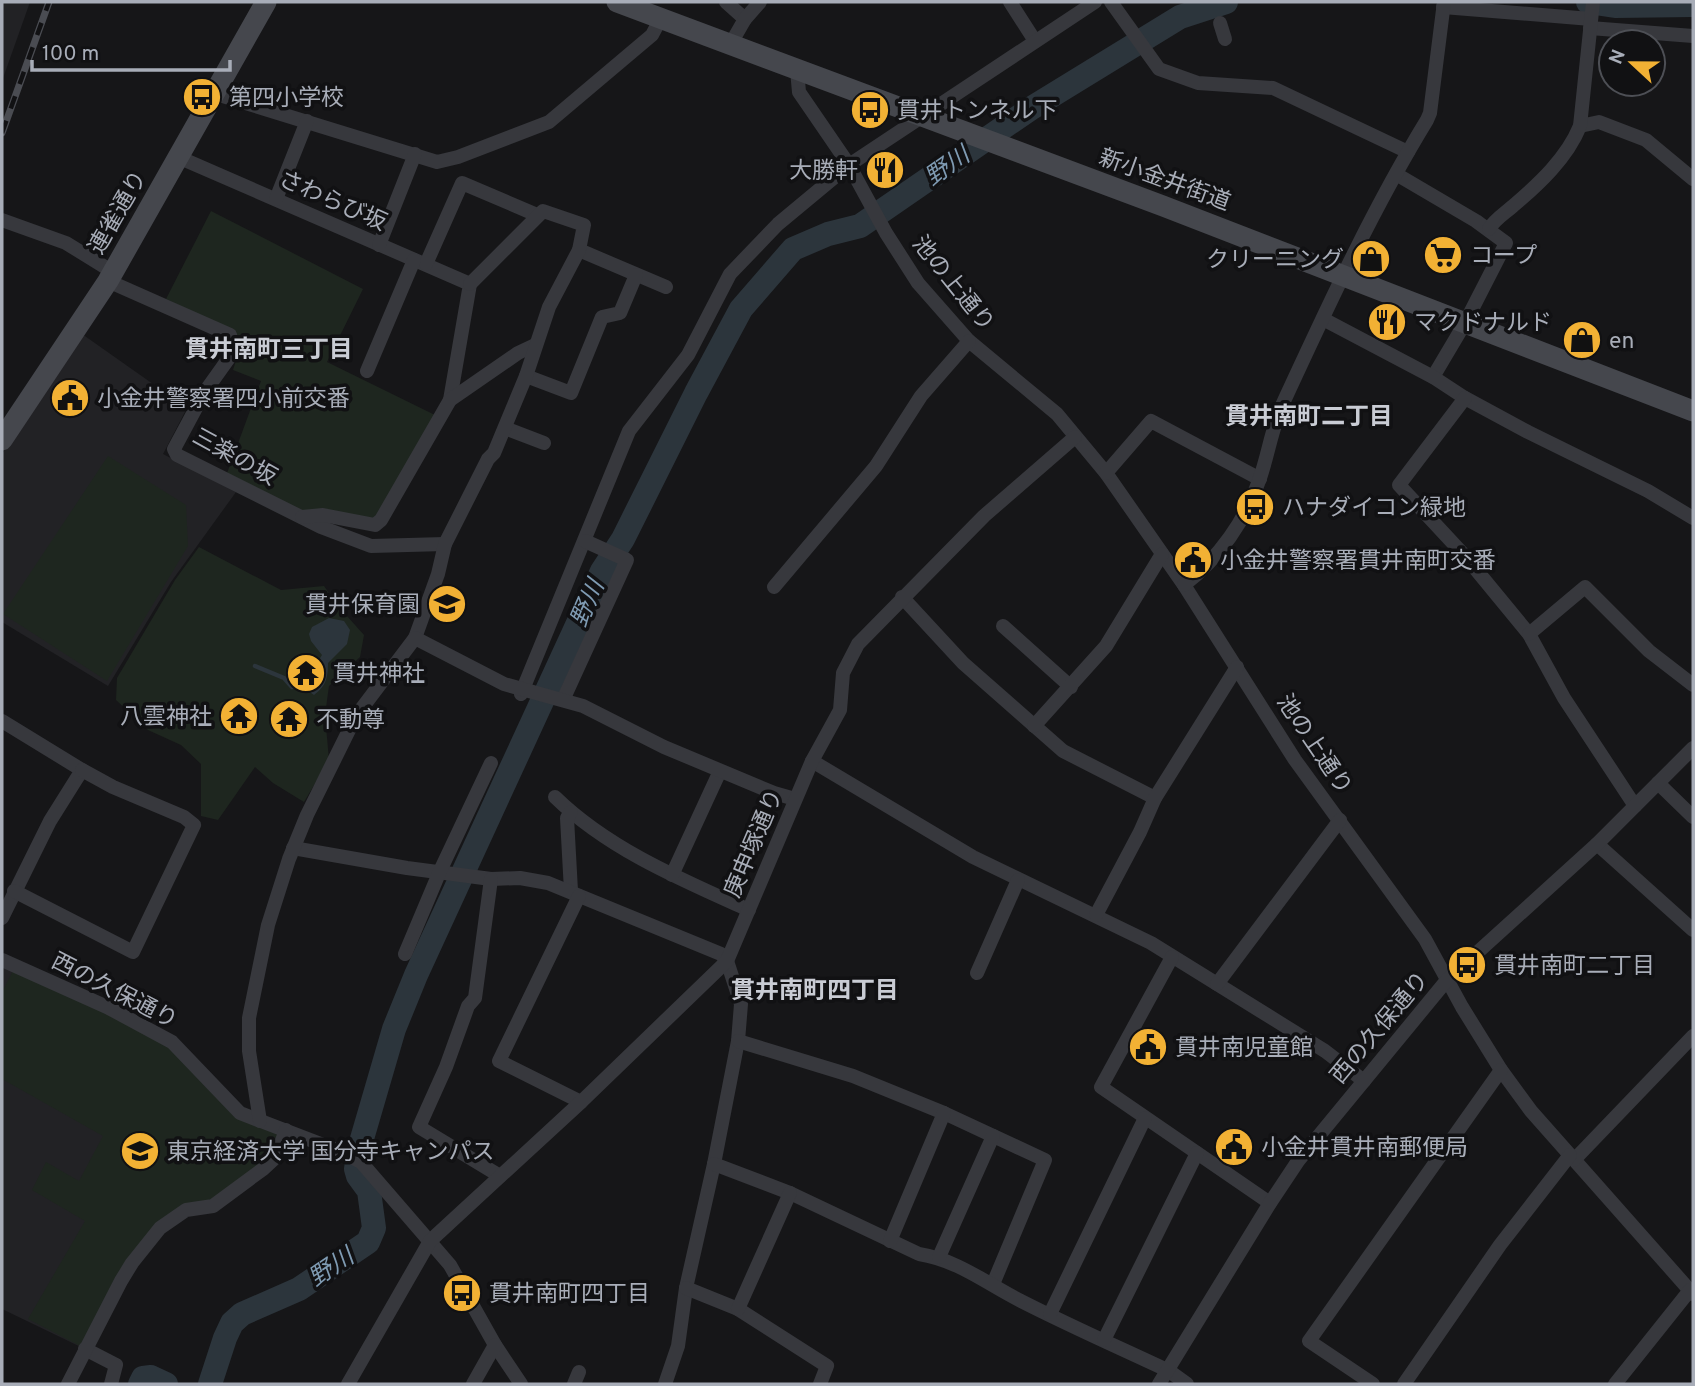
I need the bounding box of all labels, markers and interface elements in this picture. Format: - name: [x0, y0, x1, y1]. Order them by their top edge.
- scale bar: [32, 28, 229, 72]
- north arrow: [1597, 28, 1667, 98]
- text: 100 m: [42, 41, 99, 68]
- text: N: [1604, 47, 1632, 68]
- bus stop icon: 第四小学校: [181, 76, 223, 118]
- place label: 第四小学校: [229, 85, 344, 114]
- bus stop icon: 貫井トンネル下: [849, 89, 891, 131]
- place label: 貫井トンネル下: [897, 98, 1058, 127]
- water label: 野川: [920, 140, 979, 194]
- street label: 新小金井街道: [1094, 144, 1234, 219]
- restaurant icon: 大勝軒: [864, 149, 906, 191]
- place label: 大勝軒: [789, 158, 858, 187]
- street label: 連雀通り: [84, 166, 155, 260]
- street label: さわらび坂: [274, 166, 390, 239]
- street label: 池の上通り: [905, 231, 1000, 338]
- supermarket icon: コープ: [1422, 234, 1464, 276]
- shop icon: クリーニング: [1350, 238, 1392, 280]
- place label: コープ: [1470, 243, 1538, 272]
- place label: クリーニング: [1206, 247, 1344, 276]
- restaurant icon: マクドナルド: [1366, 301, 1408, 343]
- place label: マクドナルド: [1414, 310, 1552, 339]
- shop icon: en: [1561, 319, 1603, 361]
- place label: en: [1609, 328, 1635, 357]
- district label: 貫井南町三丁目: [185, 336, 353, 366]
- public building icon: 小金井警察署四小前交番: [49, 377, 91, 419]
- place label: 小金井警察署四小前交番: [97, 386, 350, 415]
- district label: 貫井南町二丁目: [1225, 403, 1393, 433]
- street label: 三楽の坂: [187, 423, 281, 493]
- bus stop icon: ハナダイコン緑地: [1234, 486, 1276, 528]
- place label: ハナダイコン緑地: [1282, 495, 1466, 524]
- public building icon: 小金井警察署貫井南町交番: [1172, 539, 1214, 581]
- place label: 小金井警察署貫井南町交番: [1220, 548, 1496, 577]
- water label: 野川: [565, 573, 614, 632]
- school or university icon: 貫井保育園: [426, 583, 468, 625]
- place label: 貫井保育園: [305, 592, 420, 621]
- temple icon: 貫井神社: [285, 652, 327, 694]
- place label: 貫井神社: [333, 661, 425, 690]
- street label: 池の上通り: [1269, 690, 1357, 801]
- temple icon: 八雲神社: [218, 695, 260, 737]
- temple icon: 不動尊: [268, 698, 310, 740]
- place label: 八雲神社: [120, 704, 212, 733]
- place label: 不動尊: [316, 707, 385, 736]
- street label: 庚申塚通り: [719, 785, 791, 903]
- bus stop icon: 貫井南町二丁目: [1446, 944, 1488, 986]
- street label: 西の久保通り: [46, 948, 182, 1036]
- place label: 貫井南町二丁目: [1494, 953, 1655, 982]
- street label: 西の久保通り: [1325, 966, 1436, 1091]
- district label: 貫井南町四丁目: [731, 977, 899, 1007]
- public building icon: 貫井南児童館: [1127, 1026, 1169, 1068]
- place label: 貫井南児童館: [1175, 1035, 1313, 1064]
- public building icon: 小金井貫井南郵便局: [1213, 1126, 1255, 1168]
- school or university icon: 東京経済大学 国分寺キャンパス: [119, 1130, 161, 1172]
- place label: 小金井貫井南郵便局: [1261, 1135, 1468, 1164]
- place label: 東京経済大学 国分寺キャンパス: [167, 1139, 494, 1168]
- water label: 野川: [304, 1241, 363, 1295]
- bus stop icon: 貫井南町四丁目: [441, 1272, 483, 1314]
- place label: 貫井南町四丁目: [489, 1281, 650, 1310]

